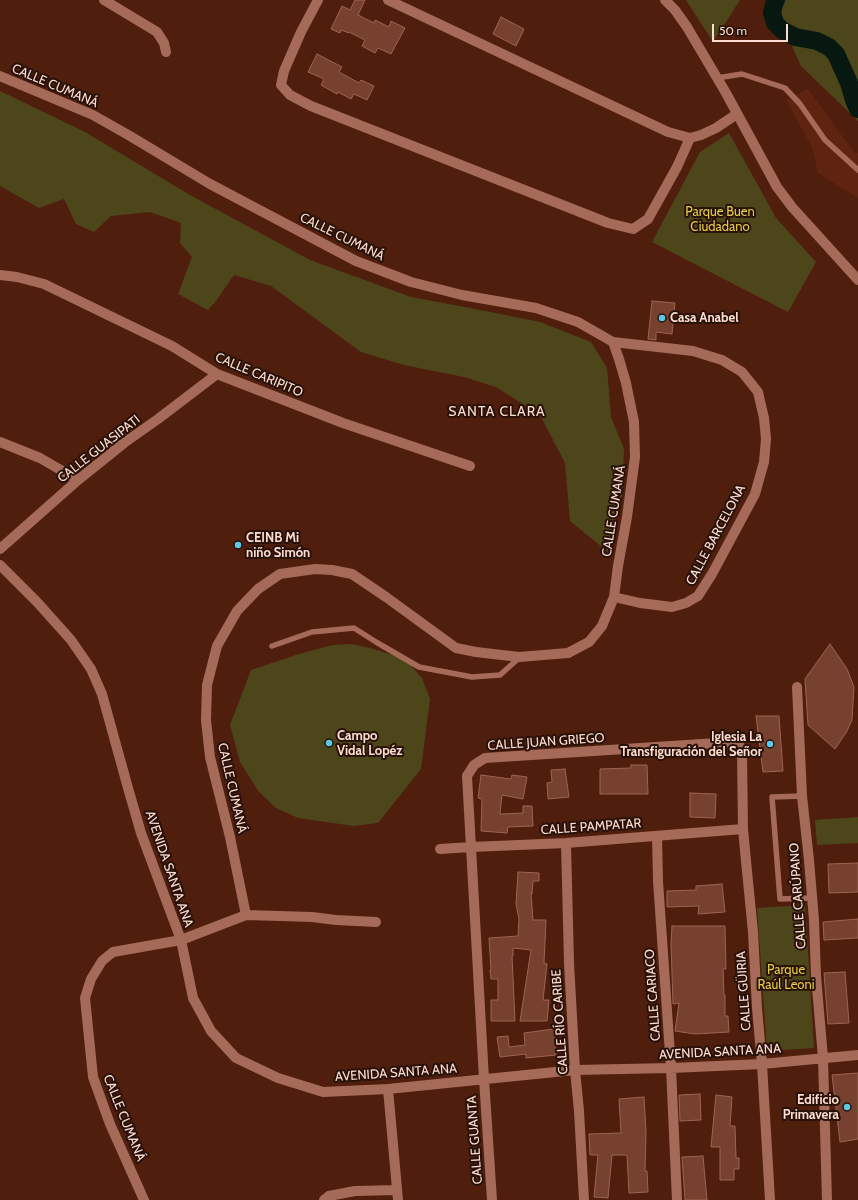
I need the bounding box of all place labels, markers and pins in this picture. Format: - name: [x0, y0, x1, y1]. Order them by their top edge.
- place label: Casa Anabel: [670, 310, 739, 326]
- marker: Casa Anabel: [657, 313, 667, 323]
- place label: CEINB Mi niño Simón: [246, 530, 310, 561]
- marker: CEINB Mi niño Simón: [233, 540, 243, 550]
- place label: Campo Vidal Lopéz: [337, 728, 402, 759]
- place label: Iglesia La Transfiguración del Señor: [620, 729, 762, 760]
- marker: Campo Vidal Lopéz: [324, 738, 334, 748]
- marker: Iglesia La Transfiguración del Señor: [765, 739, 775, 749]
- place label: Edificio Primavera: [783, 1092, 839, 1123]
- marker: Edificio Primavera: [842, 1102, 852, 1112]

